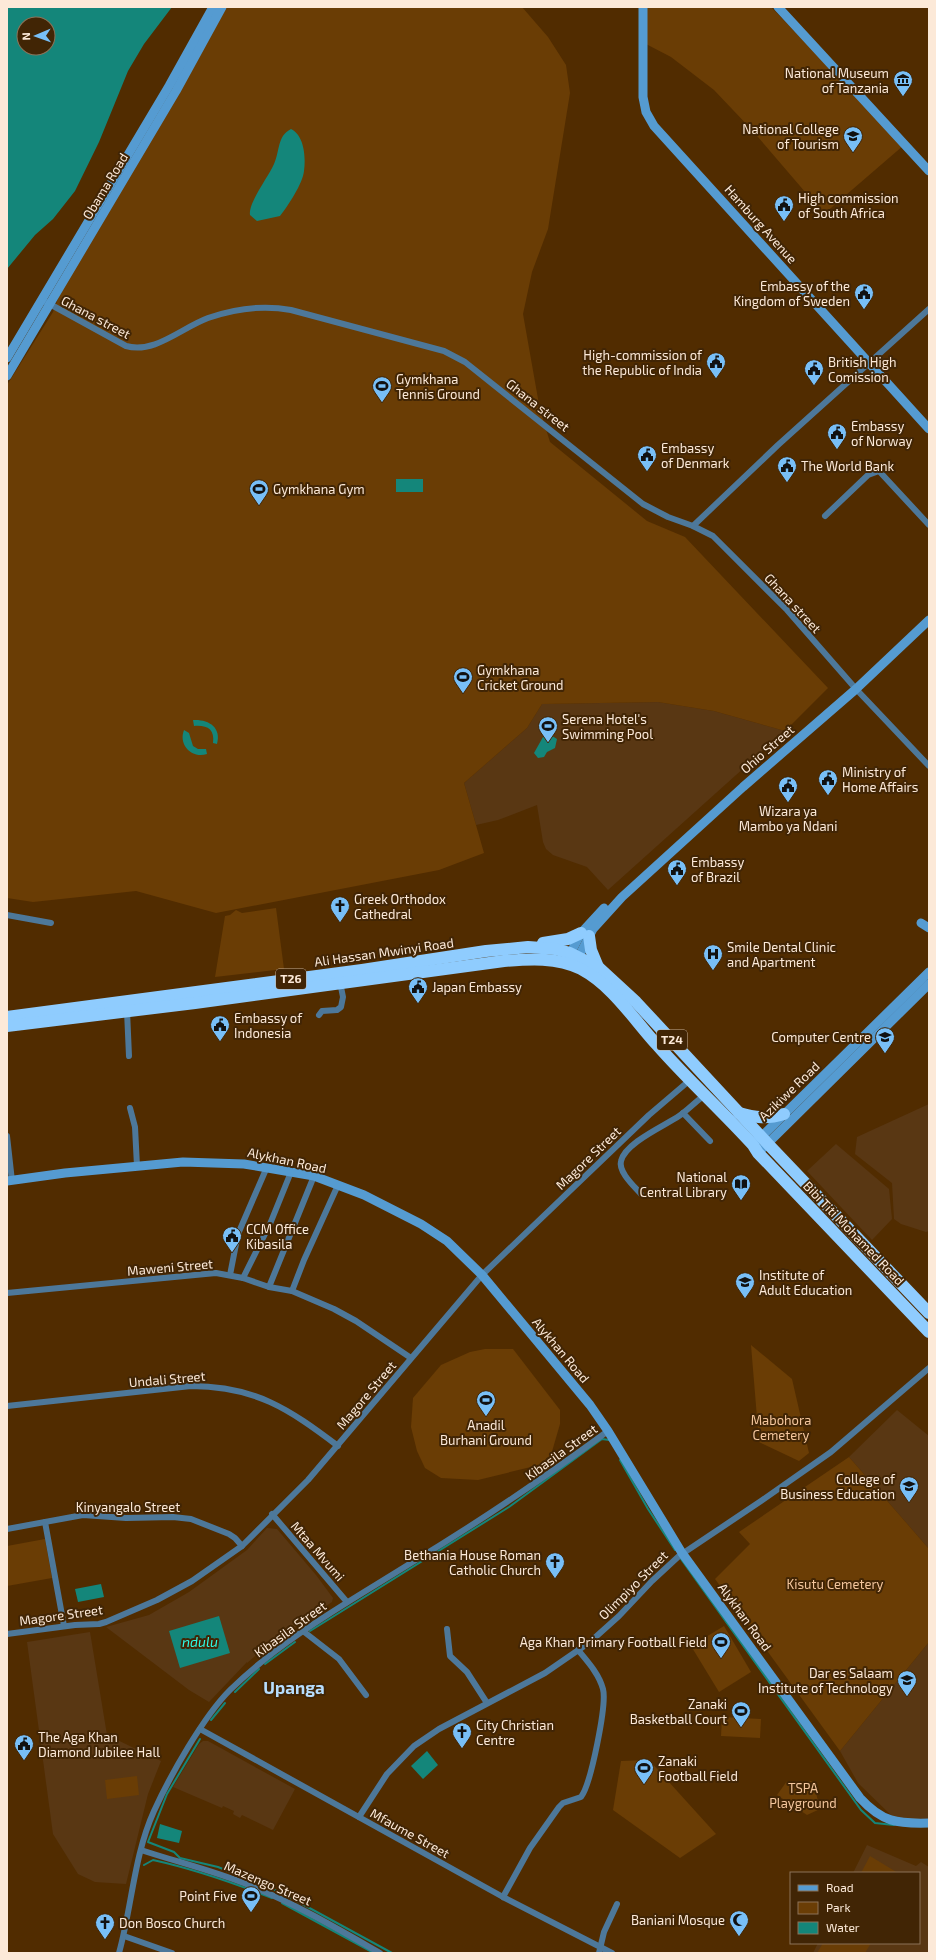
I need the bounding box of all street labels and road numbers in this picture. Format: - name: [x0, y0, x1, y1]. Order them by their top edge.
- street label: Obama Road: [79, 150, 131, 222]
- street label: Hamburg Avenue: [721, 181, 801, 267]
- street label: Ghana street: [59, 292, 133, 342]
- street label: Ghana street: [503, 375, 573, 435]
- street label: Ghana street: [761, 570, 825, 636]
- street label: Ohio Street: [737, 721, 797, 777]
- street label: Ali Hassan Mwinyi Road: [313, 934, 455, 970]
- road number: T26: [276, 969, 306, 989]
- road number: T24: [657, 1030, 687, 1050]
- street label: Azikiwe Road: [755, 1058, 823, 1124]
- street label: Magore Street: [552, 1123, 624, 1193]
- street label: Alykhan Road: [246, 1144, 328, 1176]
- street label: Bibi Titi Mohamed Road: [800, 1178, 908, 1288]
- street label: Maweni Street: [126, 1255, 214, 1279]
- street label: Alykhan Road: [529, 1314, 593, 1386]
- street label: Magore Street: [333, 1358, 399, 1432]
- street label: Undali Street: [128, 1368, 206, 1390]
- street label: Kibasila Street: [522, 1420, 600, 1484]
- street label: Kinyangalo Street: [76, 1499, 180, 1515]
- street label: Mtaa Mvumi: [288, 1518, 348, 1584]
- street label: Olimpiyo Street: [595, 1547, 671, 1623]
- street label: Alykhan Road: [715, 1580, 775, 1654]
- street label: Kibasila Street: [251, 1597, 329, 1661]
- street label: Magore Street: [18, 1601, 104, 1629]
- street label: Mfaume Street: [368, 1805, 453, 1861]
- street label: Mazengo Street: [222, 1857, 314, 1909]

